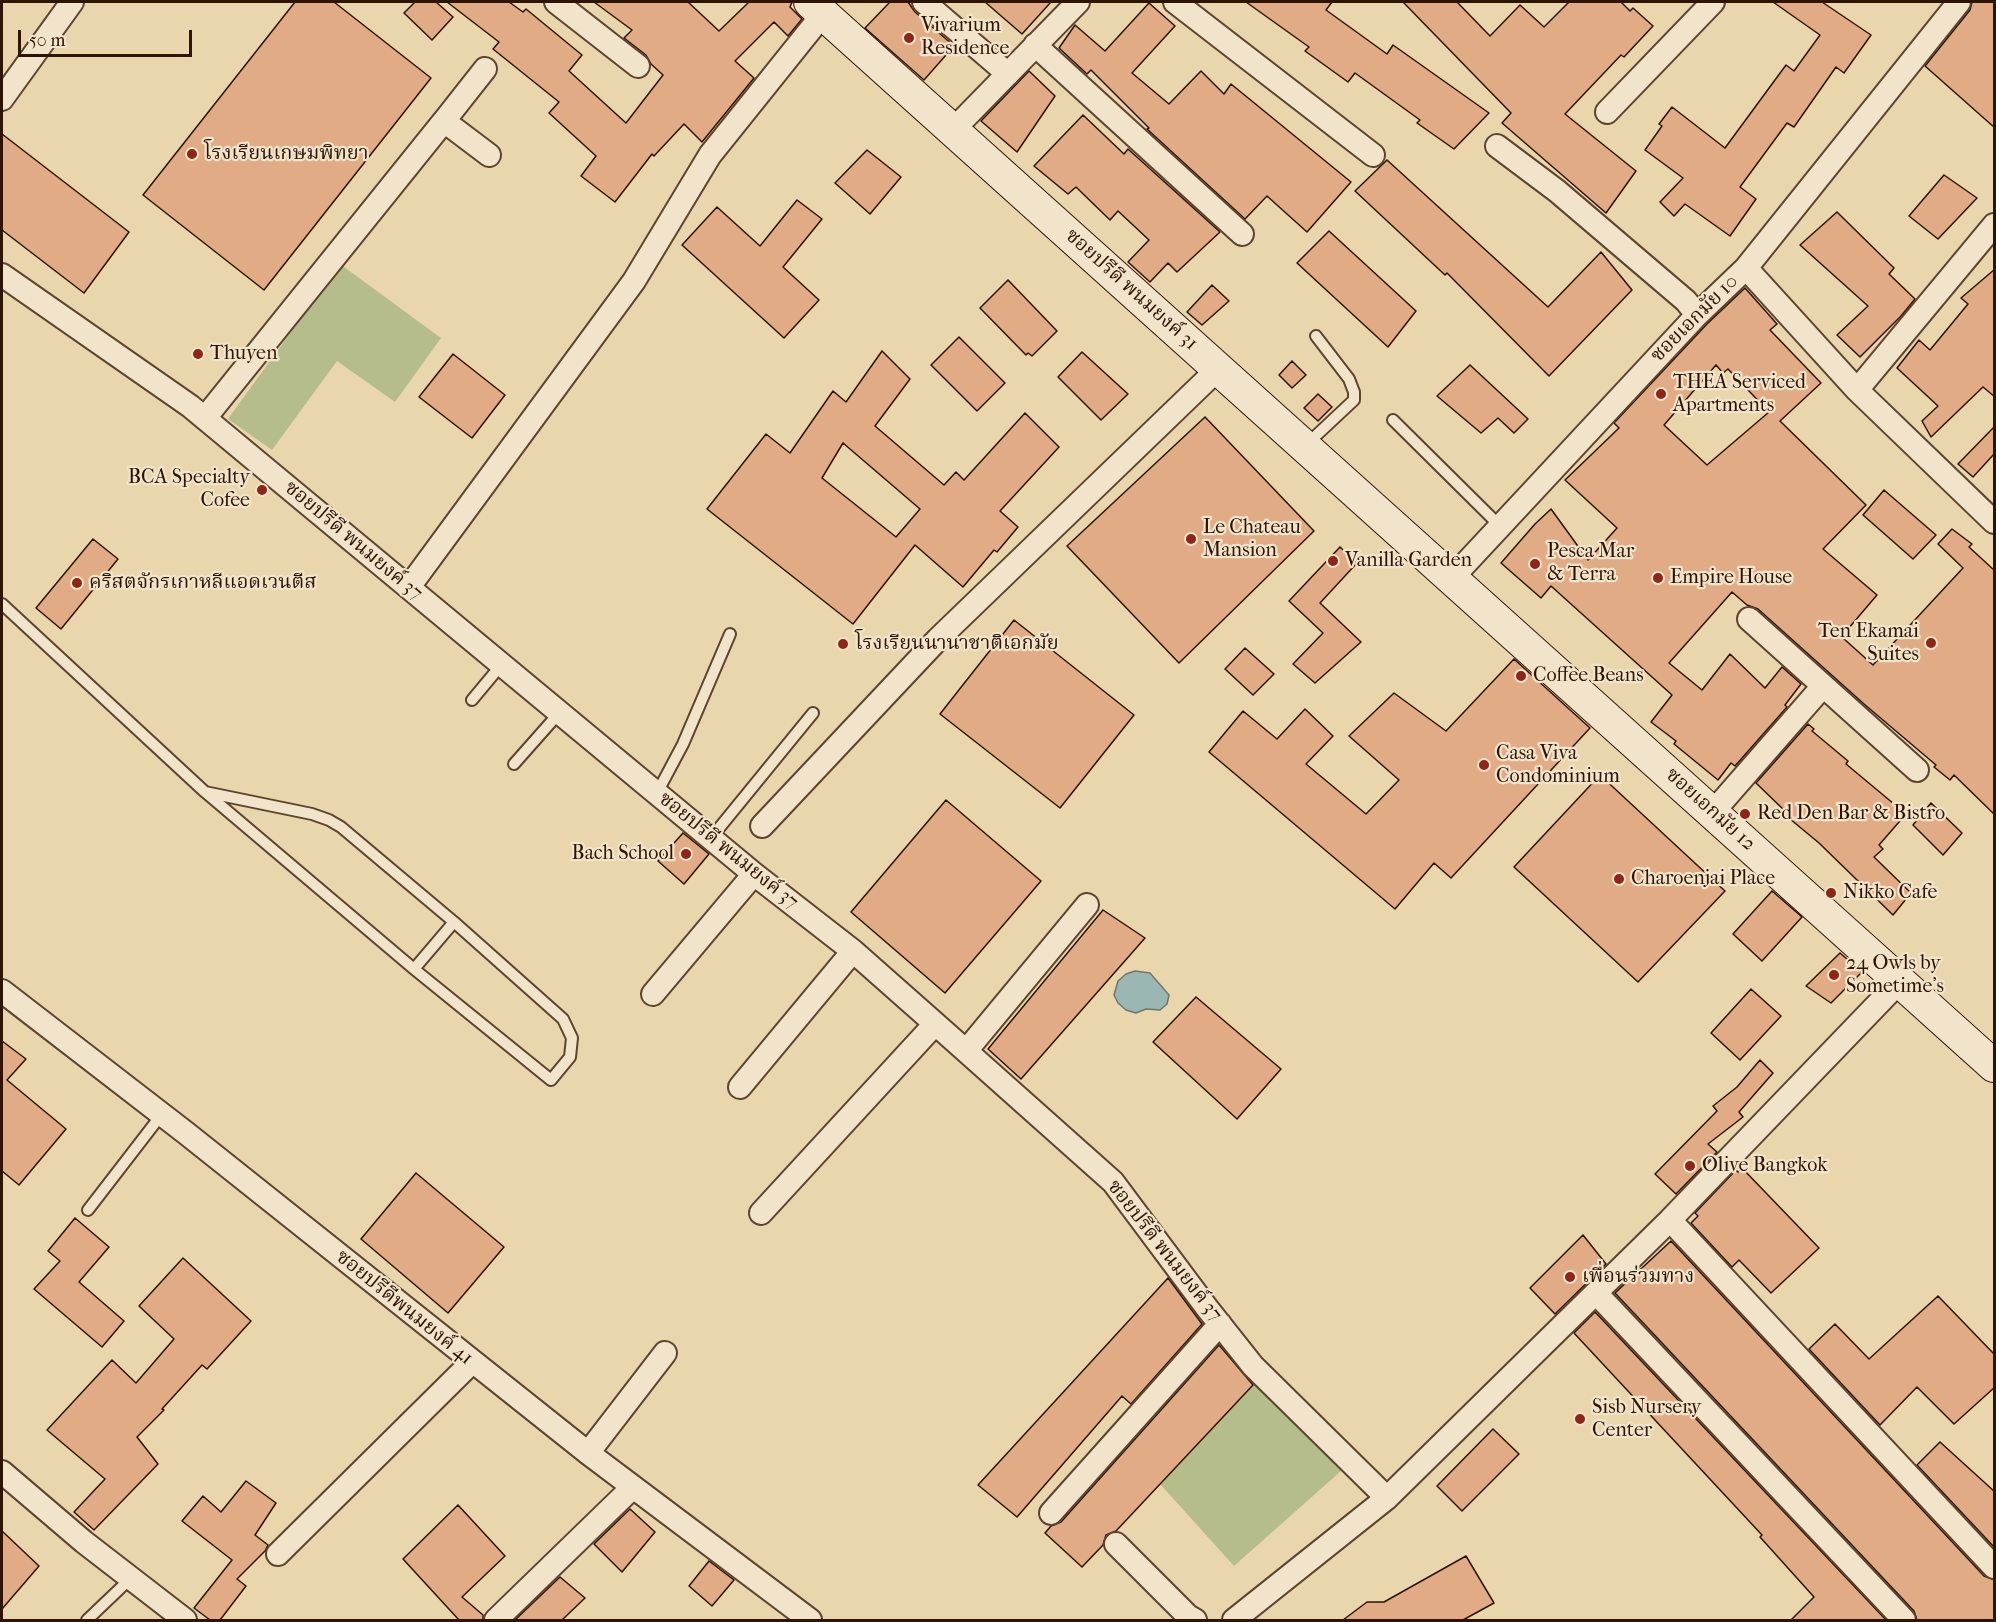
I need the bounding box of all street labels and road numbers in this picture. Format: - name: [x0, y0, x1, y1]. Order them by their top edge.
- street label: ซอยปรีดี พนมยงค์ 31: [1060, 224, 1202, 356]
- street label: ซอยเอกมัย 10: [1646, 270, 1744, 368]
- street label: ซอยปรีดี พนมยงค์ 37: [279, 476, 427, 606]
- street label: ซอยเอกมัย 12: [1660, 763, 1760, 857]
- street label: ซอยปรีดี พนมยงค์ 37: [653, 787, 803, 915]
- street label: ซอยปรีดี พนมยงค์ 37: [1101, 1176, 1227, 1326]
- street label: ซอยปรีดีพนมยงค์ 41: [331, 1245, 477, 1371]

